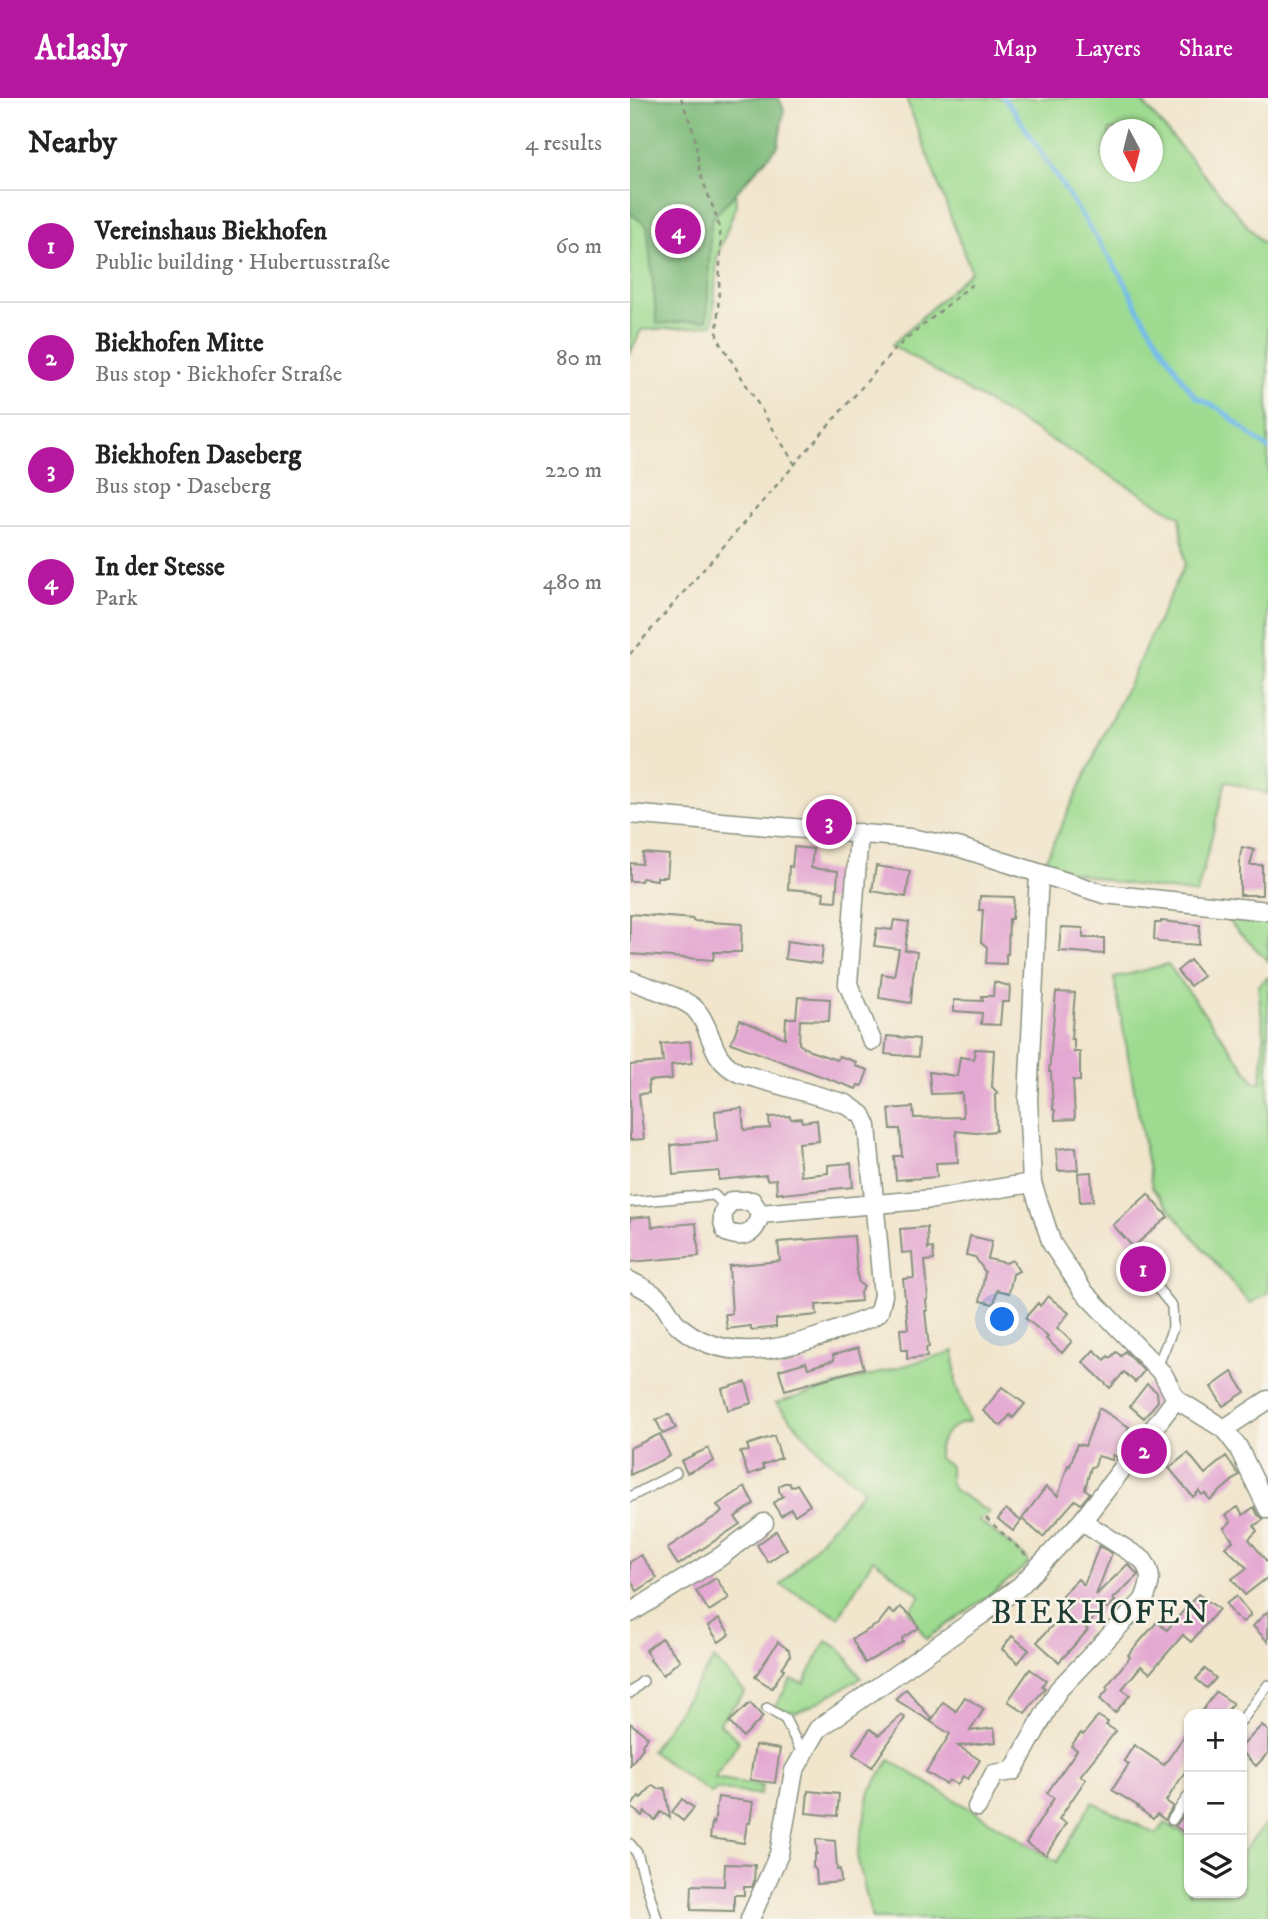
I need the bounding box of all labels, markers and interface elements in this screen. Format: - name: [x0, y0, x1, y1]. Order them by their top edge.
- text: Atlasly: [35, 29, 127, 70]
- text: Map: [993, 34, 1037, 64]
- text: Layers: [1075, 34, 1141, 64]
- text: Share: [1179, 34, 1233, 64]
- north arrow: [1100, 119, 1163, 182]
- text: Nearby: [28, 125, 117, 162]
- text: 4 results: [525, 129, 602, 158]
- pin: 4: [655, 205, 701, 257]
- text: Vereinshaus Biekhofen: [95, 215, 327, 248]
- text: 1: [47, 232, 55, 261]
- text: 60 m: [555, 232, 602, 261]
- text: Public building · Hubertusstraße: [95, 248, 390, 277]
- text: Biekhofen Mitte: [95, 327, 264, 360]
- text: 2: [45, 344, 57, 373]
- text: 80 m: [556, 344, 602, 373]
- text: Bus stop · Biekhofer Straße: [95, 360, 342, 389]
- text: Biekhofen Daseberg: [95, 439, 301, 472]
- text: 3: [47, 456, 55, 485]
- text: 220 m: [545, 456, 602, 485]
- text: Bus stop · Daseberg: [95, 472, 271, 501]
- text: In der Stesse: [95, 551, 225, 584]
- text: 4: [44, 568, 58, 597]
- text: 480 m: [543, 568, 602, 597]
- text: Park: [95, 584, 138, 613]
- pin: 3: [806, 796, 852, 848]
- pin: 1: [1120, 1243, 1166, 1295]
- your location: [985, 1302, 1019, 1336]
- pin: 2: [1121, 1425, 1167, 1477]
- district label: BIEKHOFEN: [991, 1593, 1211, 1634]
- map controls: [1184, 1709, 1247, 1898]
- button: +: [1184, 1709, 1247, 1772]
- button: −: [1184, 1772, 1247, 1835]
- button: layers: [1184, 1835, 1247, 1898]

